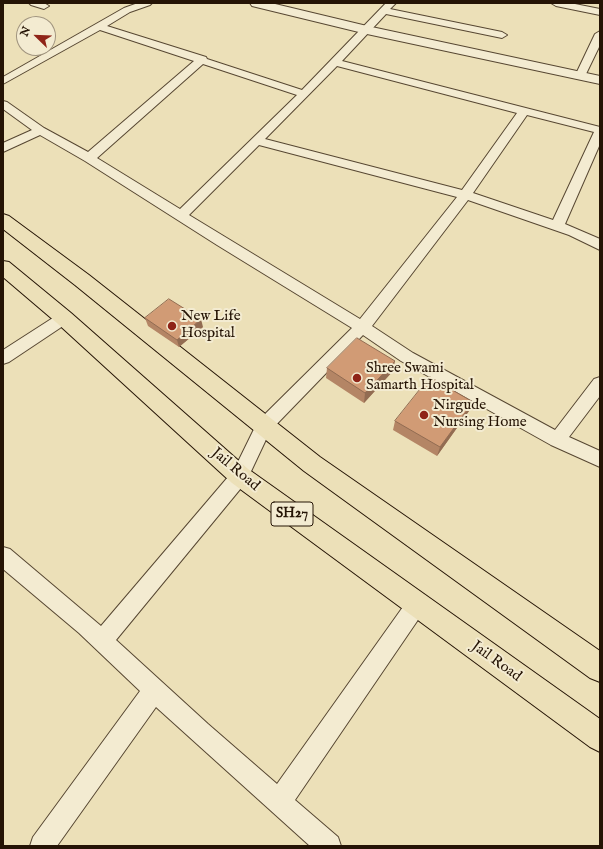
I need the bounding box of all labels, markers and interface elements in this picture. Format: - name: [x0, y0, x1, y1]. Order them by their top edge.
- north arrow: [16, 16, 56, 56]
- text: N: [18, 25, 34, 39]
- place label: New Life Hospital: [181, 308, 241, 343]
- marker: New Life Hospital: [166, 320, 178, 332]
- place label: Shree Swami Samarth Hospital: [366, 360, 474, 395]
- marker: Shree Swami Samarth Hospital: [351, 372, 363, 384]
- place label: Nirgude Nursing Home: [433, 397, 527, 432]
- marker: Nirgude Nursing Home: [418, 409, 430, 421]
- street label: Jail Road: [207, 445, 263, 495]
- road number: SH27: [271, 502, 313, 526]
- street label: Jail Road: [467, 638, 525, 686]

